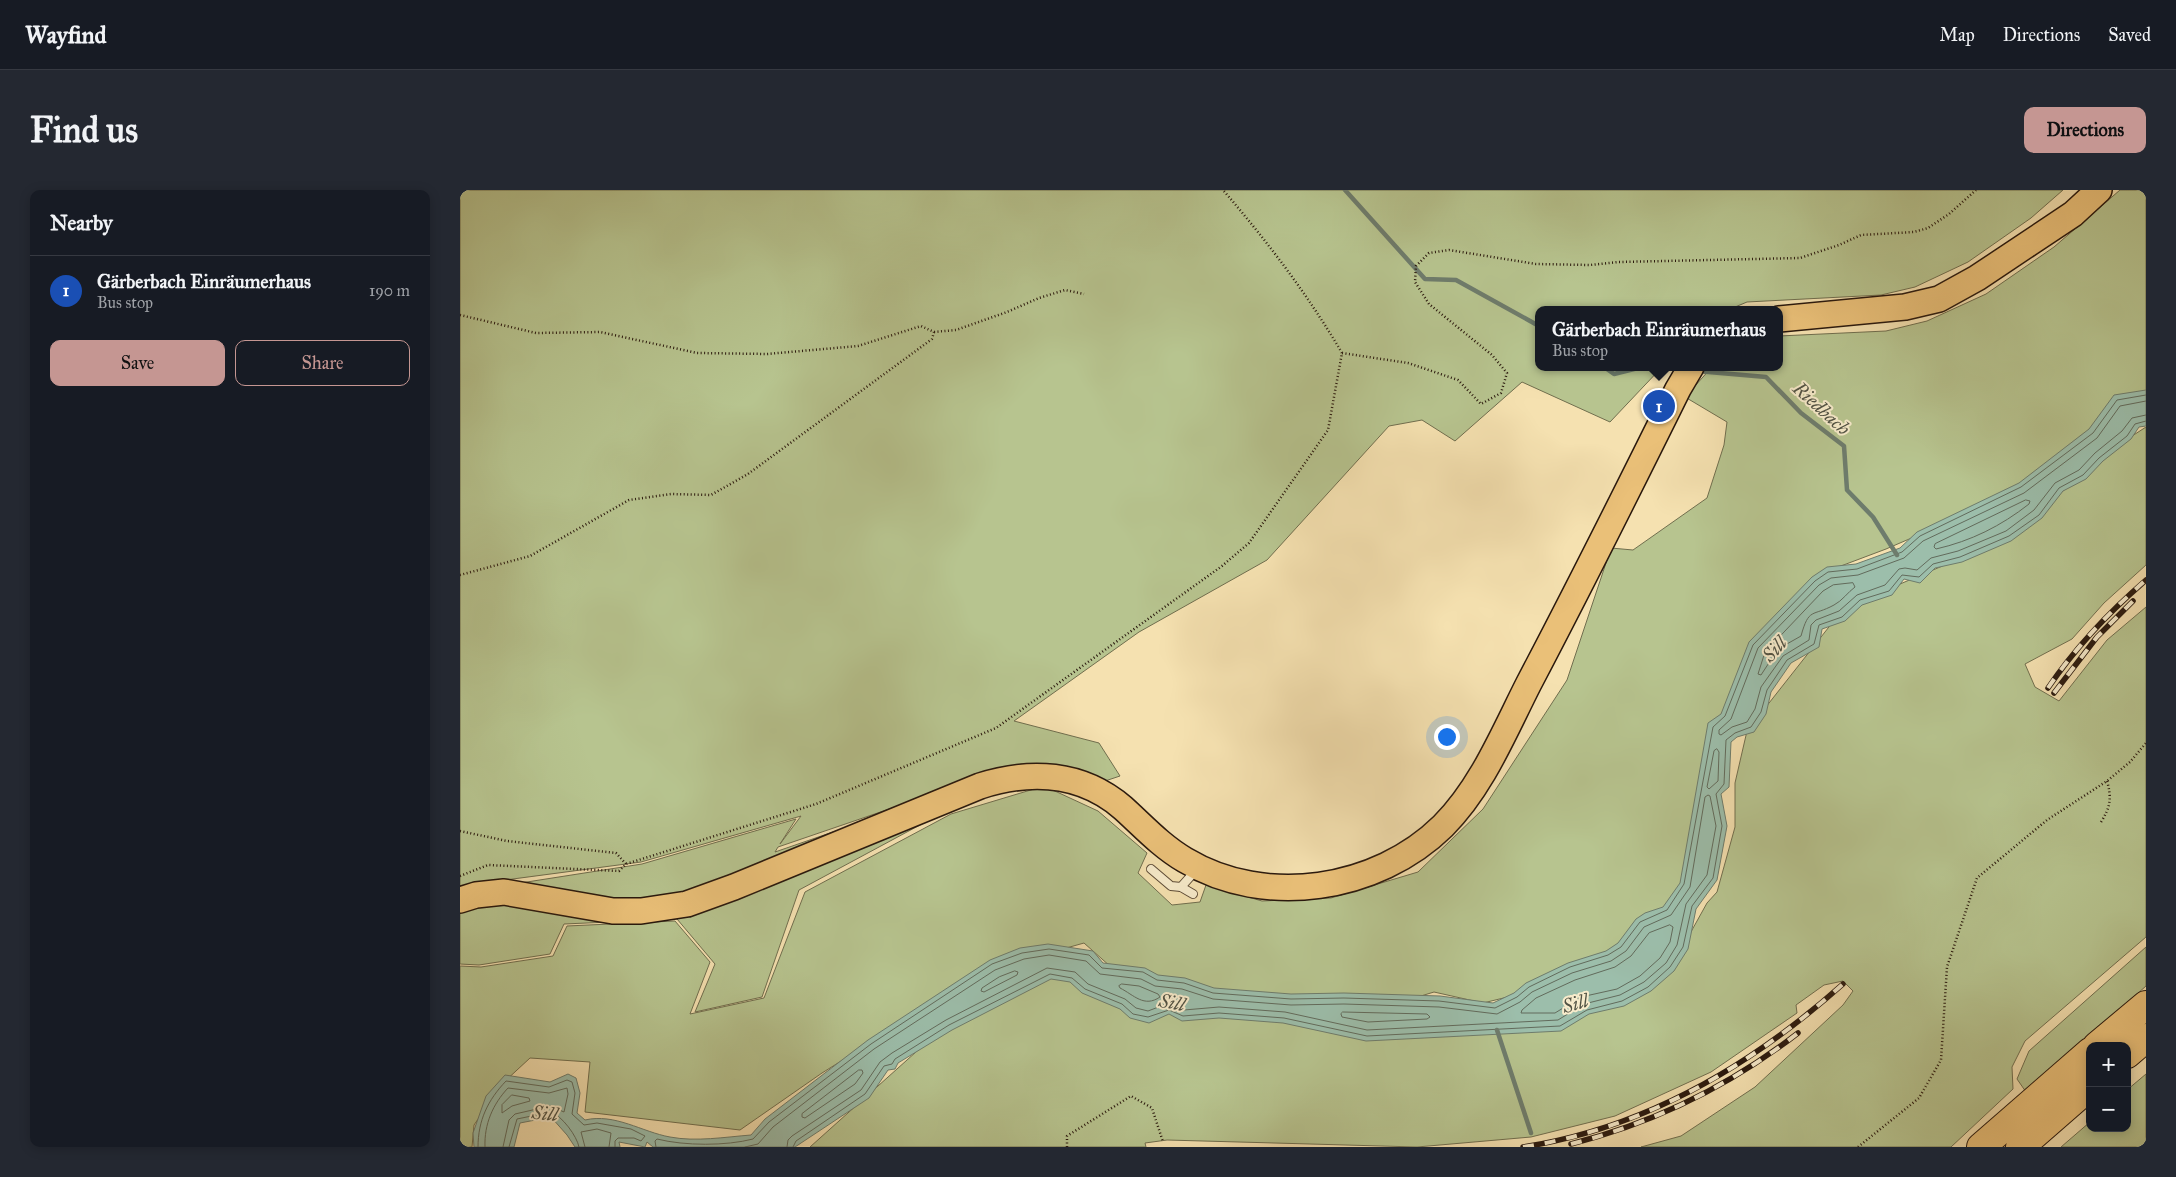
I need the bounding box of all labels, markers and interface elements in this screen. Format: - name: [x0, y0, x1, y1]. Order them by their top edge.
- text: Wayfind: [25, 20, 107, 50]
- text: Map: [1939, 24, 1975, 46]
- text: Directions: [2003, 24, 2080, 46]
- text: Saved: [2108, 24, 2151, 46]
- button: Directions: [2024, 107, 2146, 153]
- text: Find us: [30, 109, 138, 152]
- text: Nearby: [50, 210, 113, 236]
- text: Gärberbach Einräumerhaus: [97, 270, 311, 293]
- text: 1: [63, 281, 69, 300]
- text: 190 m: [369, 281, 410, 300]
- text: Bus stop: [97, 293, 153, 312]
- popup: [1535, 306, 1783, 371]
- text: Gärberbach Einräumerhaus: [1552, 318, 1766, 341]
- button: Save: [50, 340, 225, 386]
- button: Share: [235, 340, 410, 386]
- text: Bus stop: [1552, 341, 1608, 360]
- water label: Riedbach: [1788, 376, 1855, 440]
- pin: 1: [1643, 387, 1675, 425]
- water label: Sill: [1756, 631, 1793, 667]
- your location: [1434, 724, 1460, 750]
- water label: Sill: [1559, 988, 1593, 1018]
- water label: Sill: [1156, 989, 1189, 1017]
- map controls: [2086, 1042, 2131, 1132]
- button: +: [2086, 1042, 2131, 1087]
- button: −: [2086, 1087, 2131, 1132]
- water label: Sill: [530, 1101, 561, 1126]

